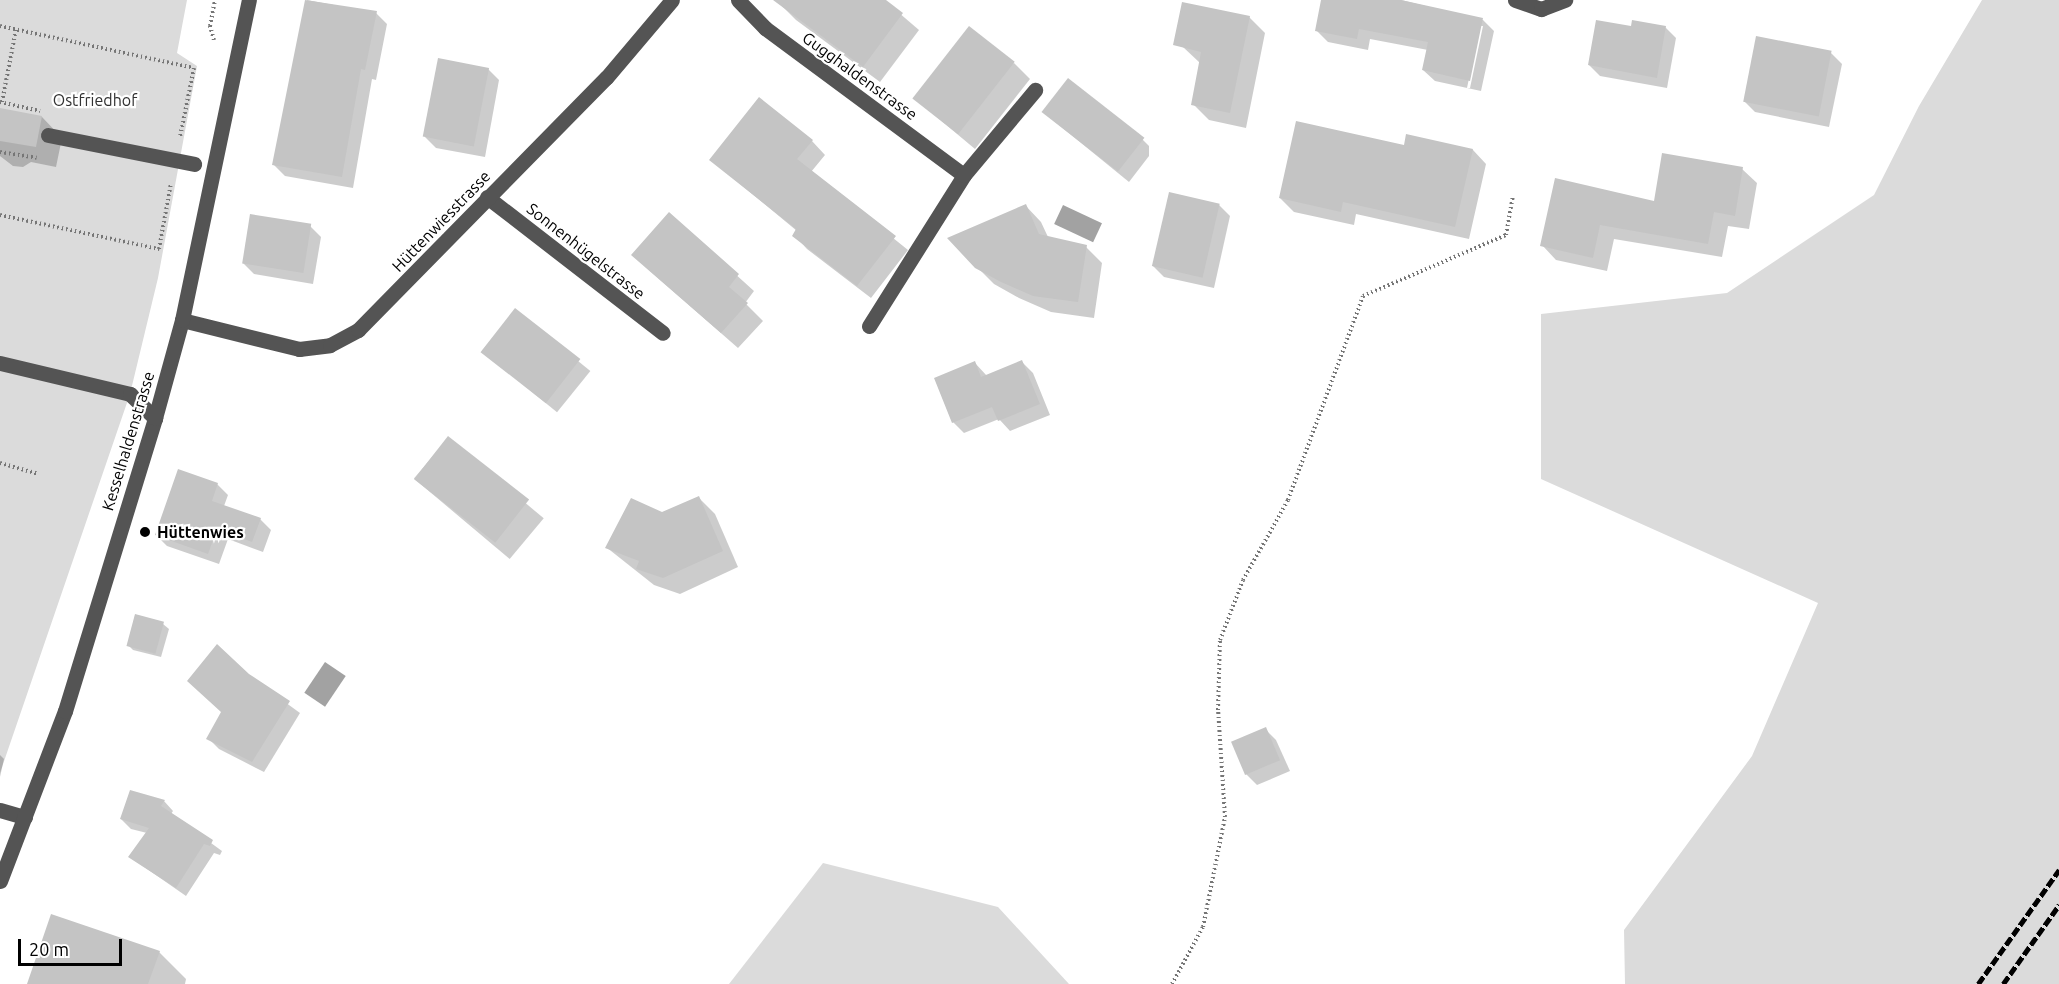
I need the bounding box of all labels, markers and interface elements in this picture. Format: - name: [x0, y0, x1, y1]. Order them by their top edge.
- street label: Gugghaldenstrasse: [799, 28, 921, 124]
- park label: Ostfriedhof: [53, 90, 137, 110]
- street label: Hüttenwiesstrasse: [388, 166, 494, 276]
- street label: Sonnenhügelstrasse: [523, 199, 649, 303]
- street label: Kesselhaldenstrasse: [98, 369, 158, 513]
- place label: Hüttenwies: [157, 522, 244, 542]
- marker: Hüttenwies: [138, 525, 152, 539]
- scale bar: [21, 927, 124, 965]
- text: 20 m: [29, 939, 69, 959]

